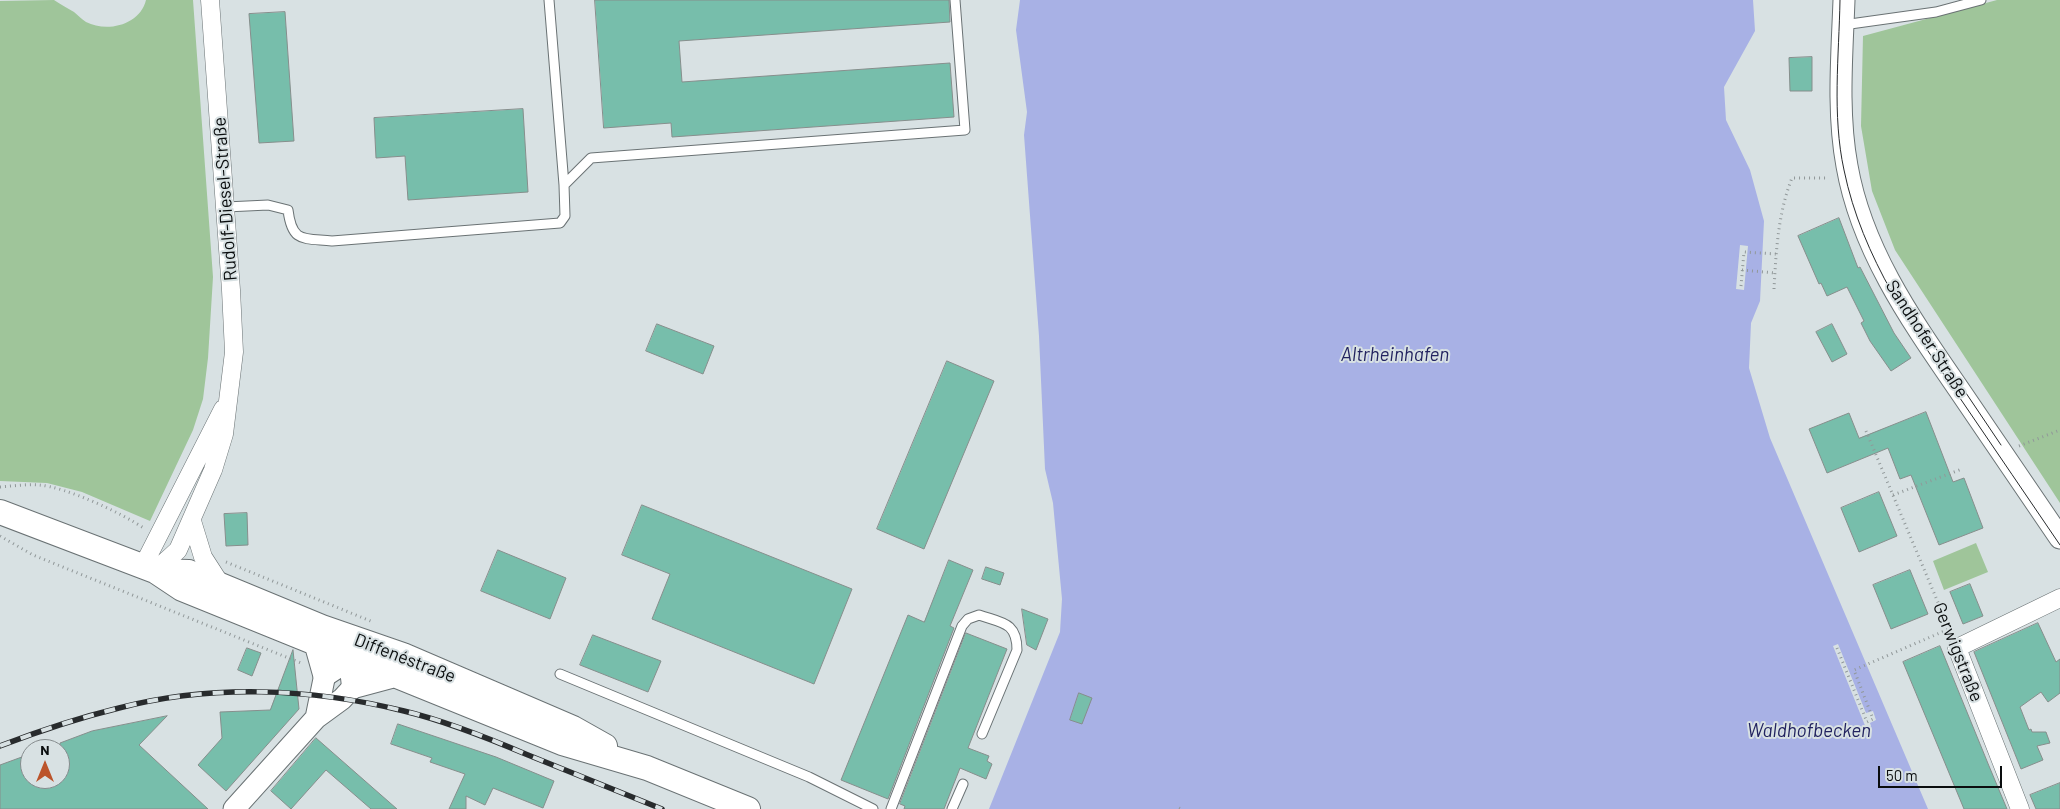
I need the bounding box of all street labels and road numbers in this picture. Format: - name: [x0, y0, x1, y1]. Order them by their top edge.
- street label: Rudolf-Diesel-Straße: [209, 116, 241, 282]
- street label: Sandhofer Straße: [1881, 276, 1973, 402]
- street label: Gerwigstraße: [1928, 599, 1988, 705]
- street label: Diffenéstraße: [351, 629, 459, 687]

